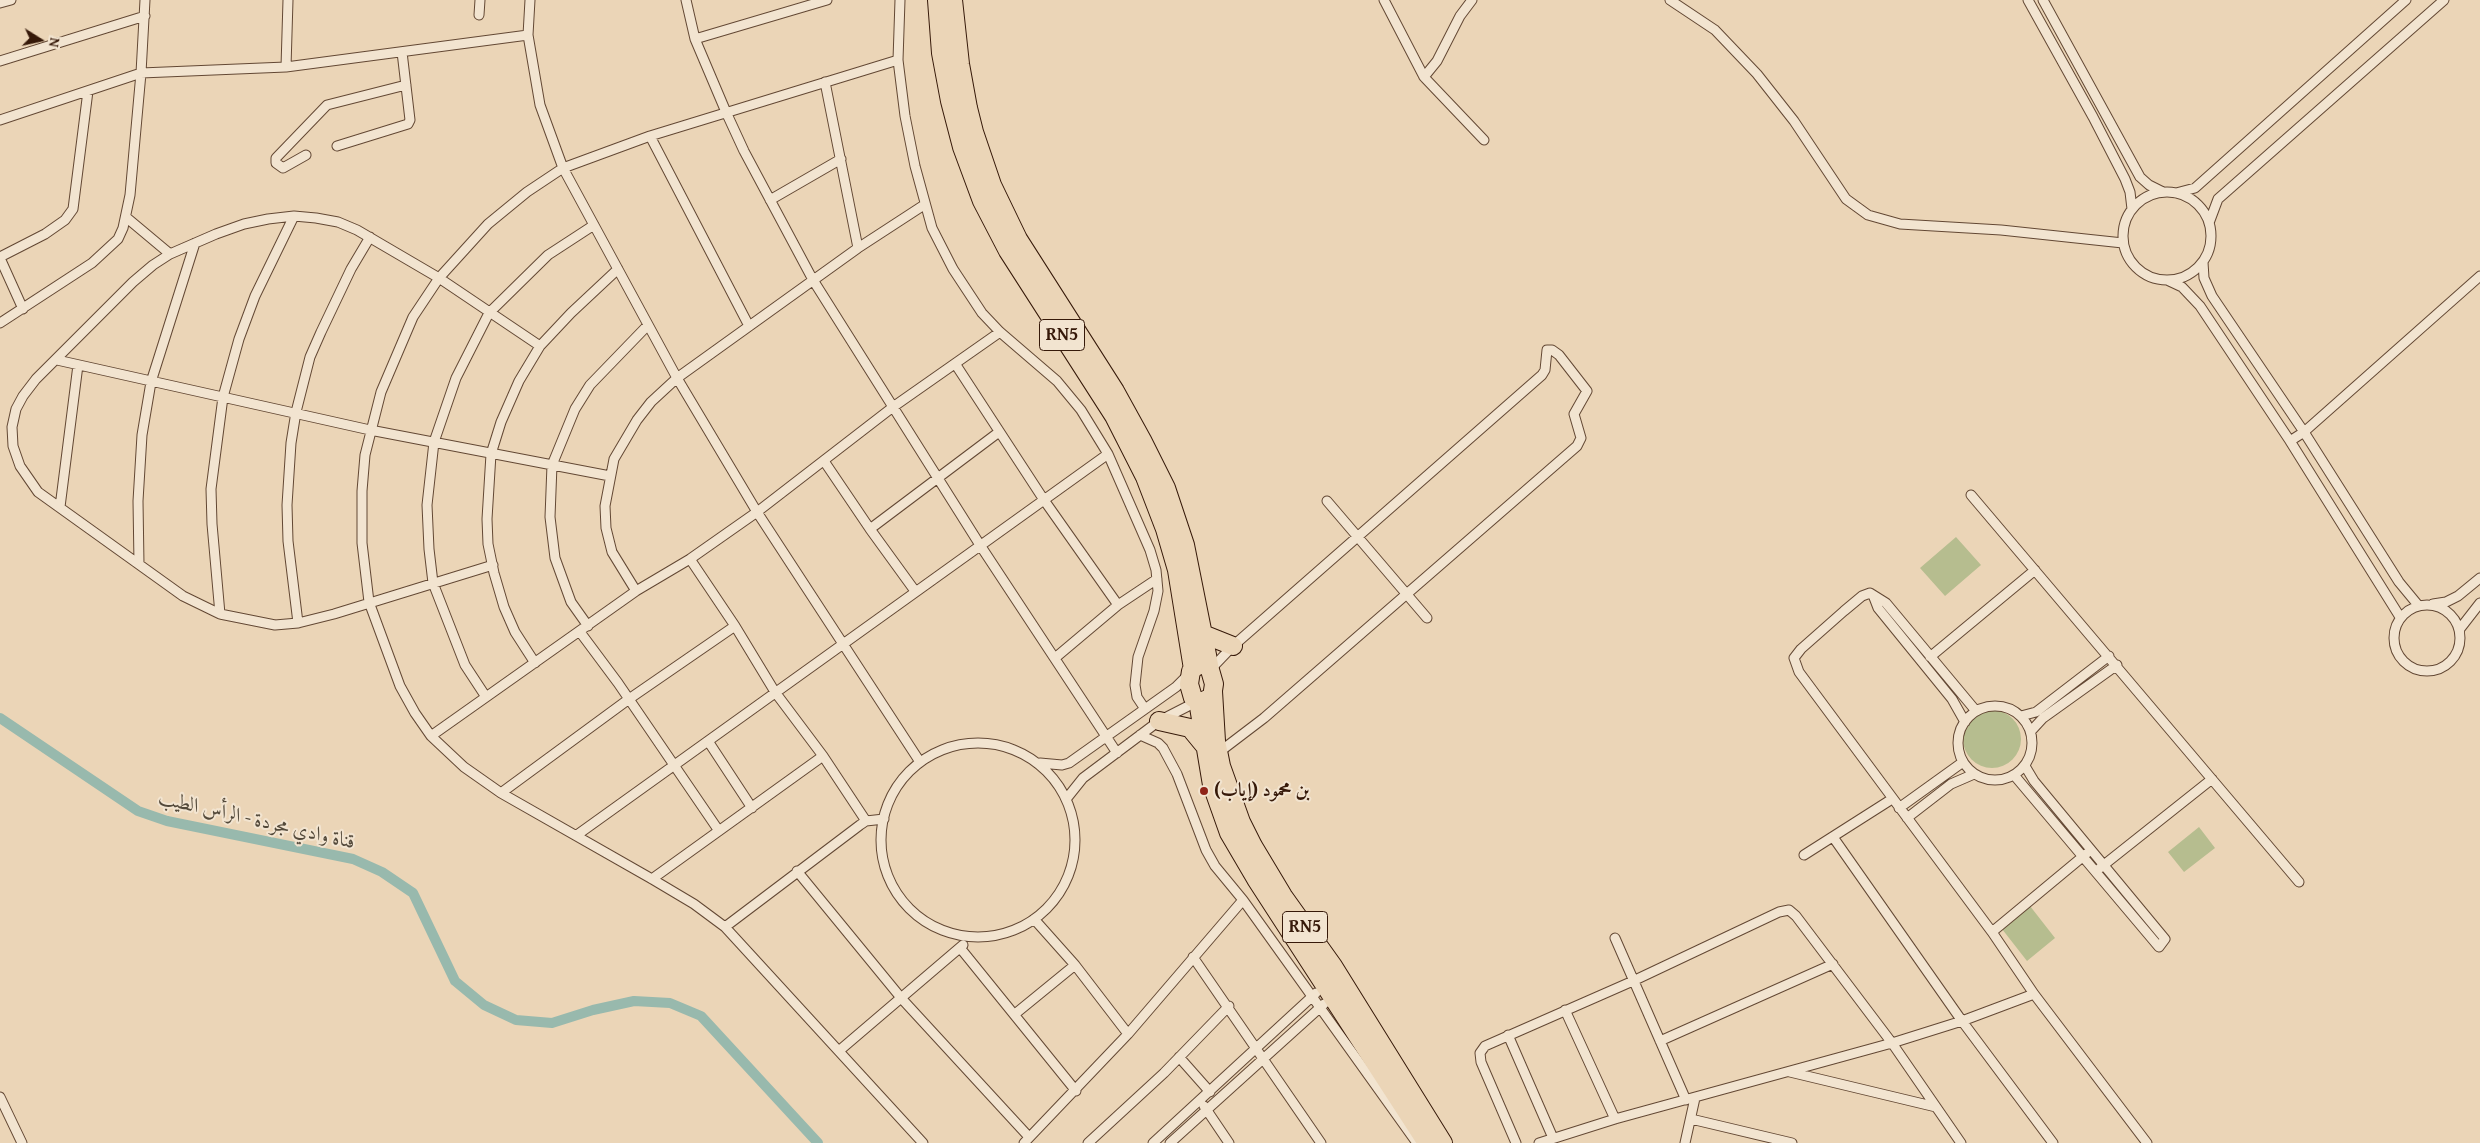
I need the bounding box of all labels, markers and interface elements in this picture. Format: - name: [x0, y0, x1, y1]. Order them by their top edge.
- north arrow: [15, 15, 65, 65]
- text: N: [44, 36, 65, 49]
- road number: RN5: [1040, 320, 1084, 350]
- place label: بن محمود (إياب): [1214, 780, 1310, 802]
- marker: بن محمود (إياب): [1198, 785, 1210, 797]
- water label: قناة وادي مجردة - الرأس الطيب: [156, 787, 358, 855]
- road number: RN5: [1282, 912, 1328, 942]

